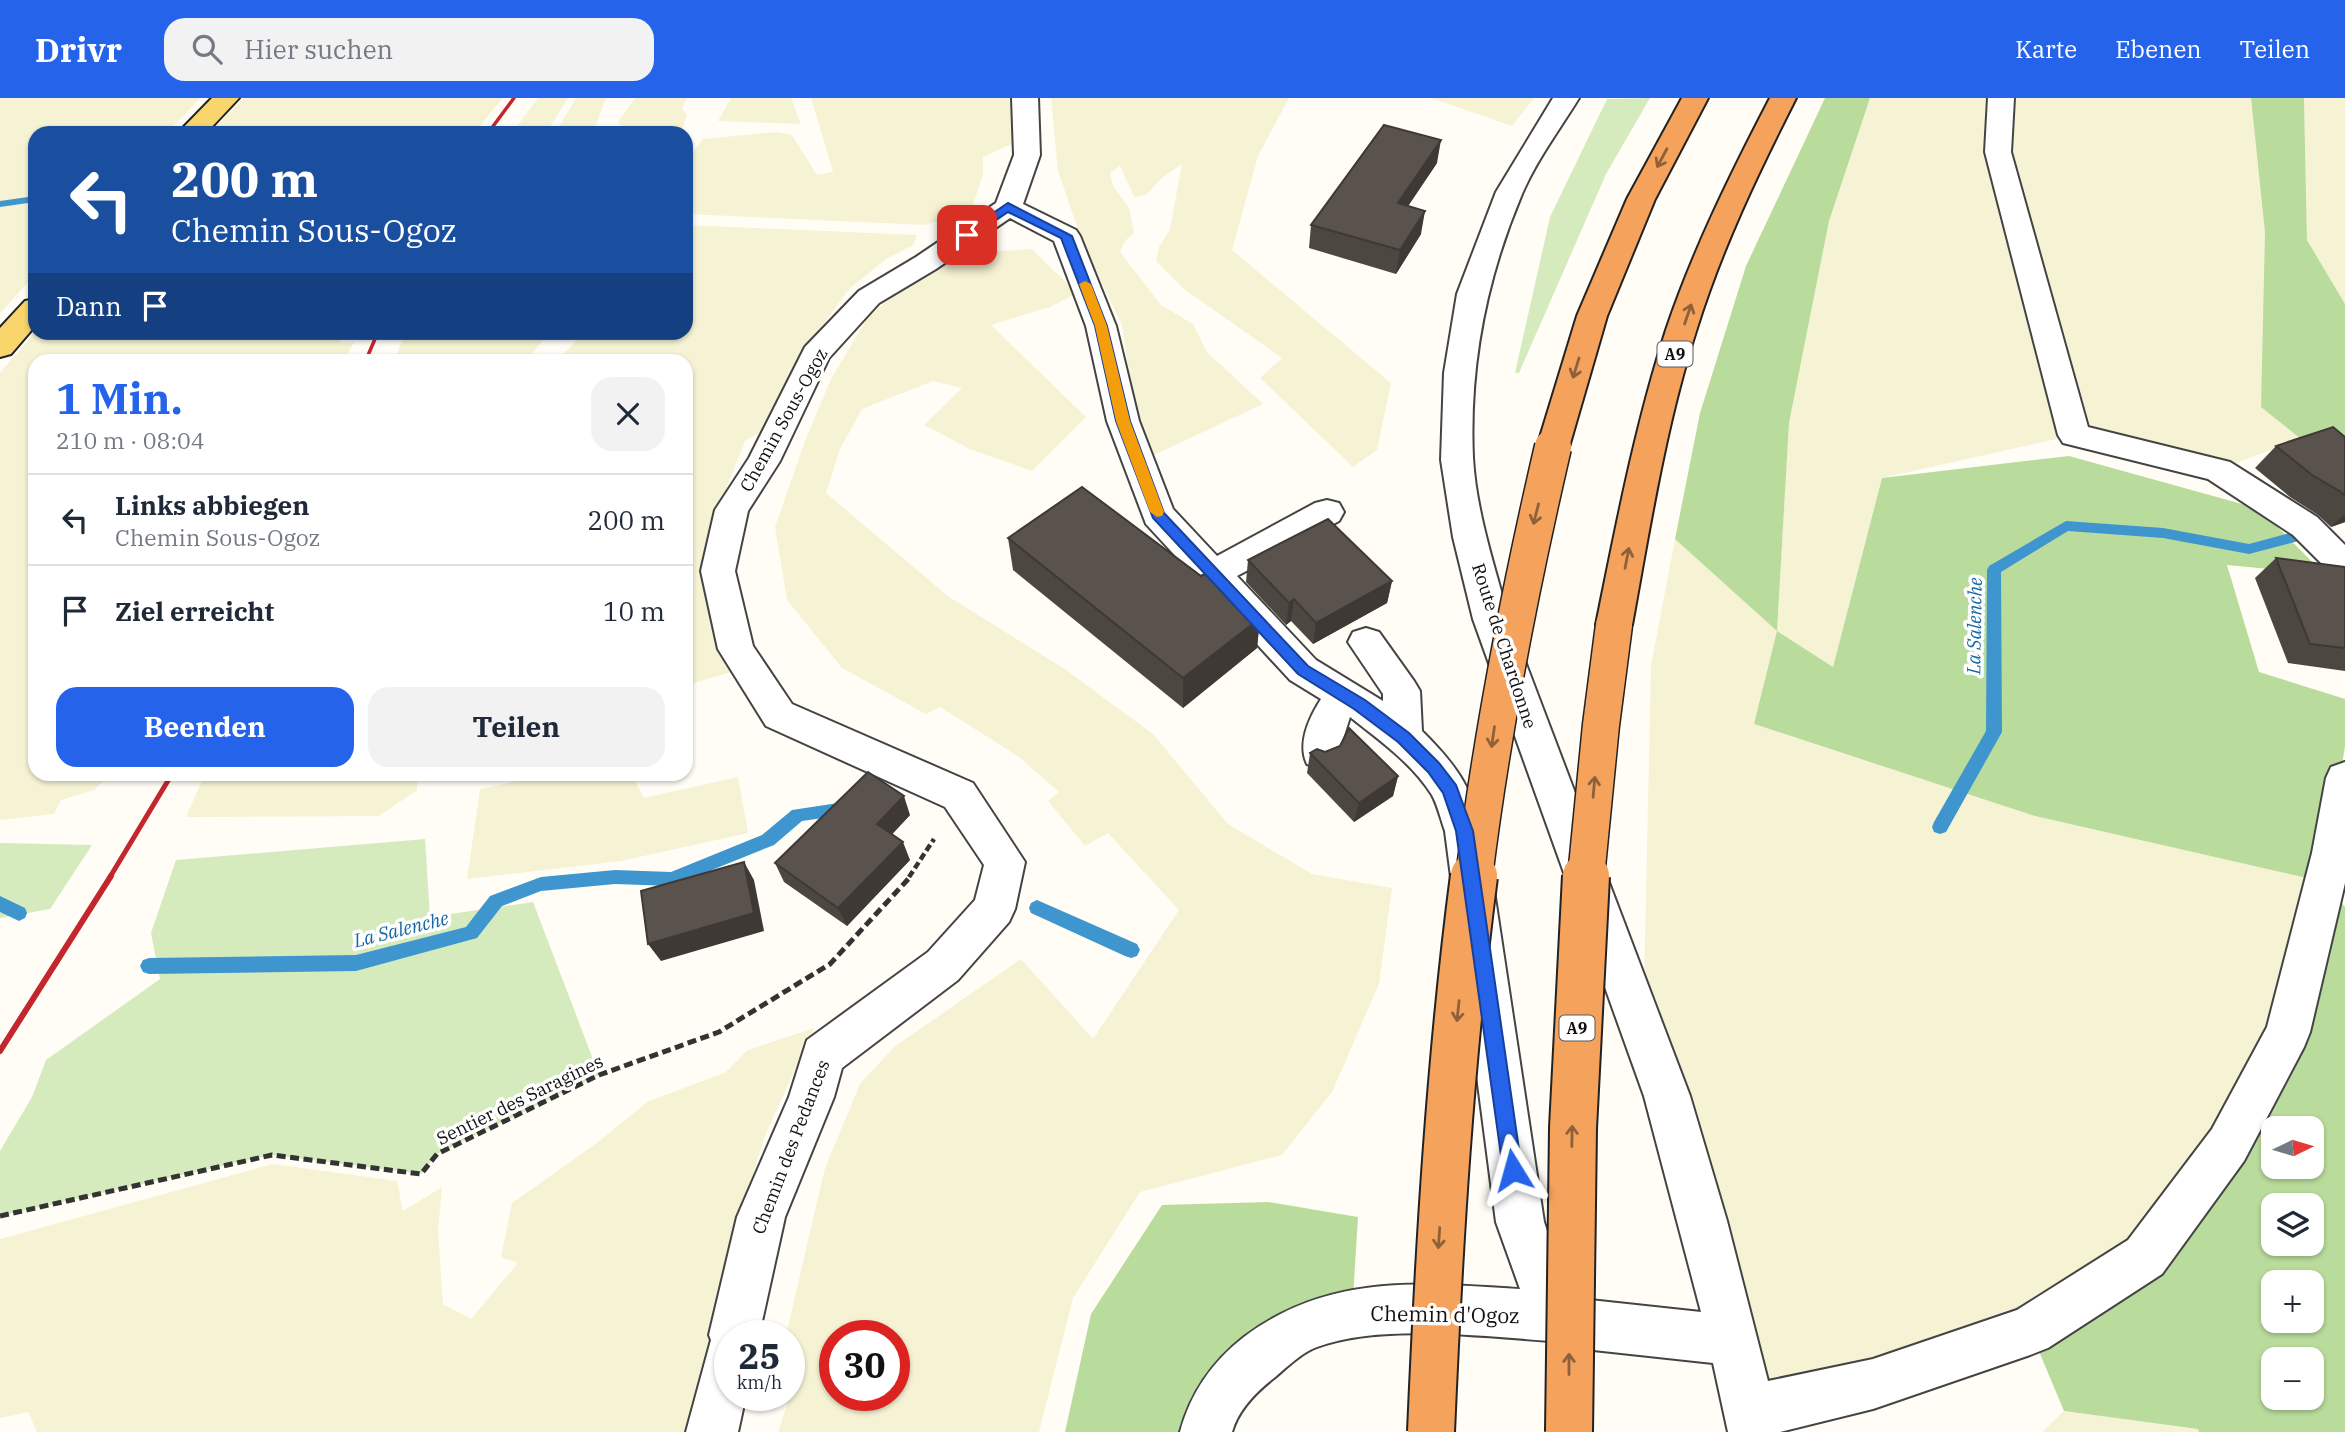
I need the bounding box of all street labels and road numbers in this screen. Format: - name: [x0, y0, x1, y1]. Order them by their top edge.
- road number: A9: [1658, 342, 1692, 366]
- street label: Chemin Sous-Ogoz: [735, 344, 833, 496]
- street label: Route de Chardonne: [1467, 560, 1542, 731]
- road number: A9: [1560, 1016, 1594, 1040]
- street label: Sentier des Saragines: [433, 1049, 607, 1150]
- street label: Chemin des Pedances: [747, 1056, 834, 1237]
- street label: Chemin d'Ogoz: [1370, 1299, 1520, 1329]

